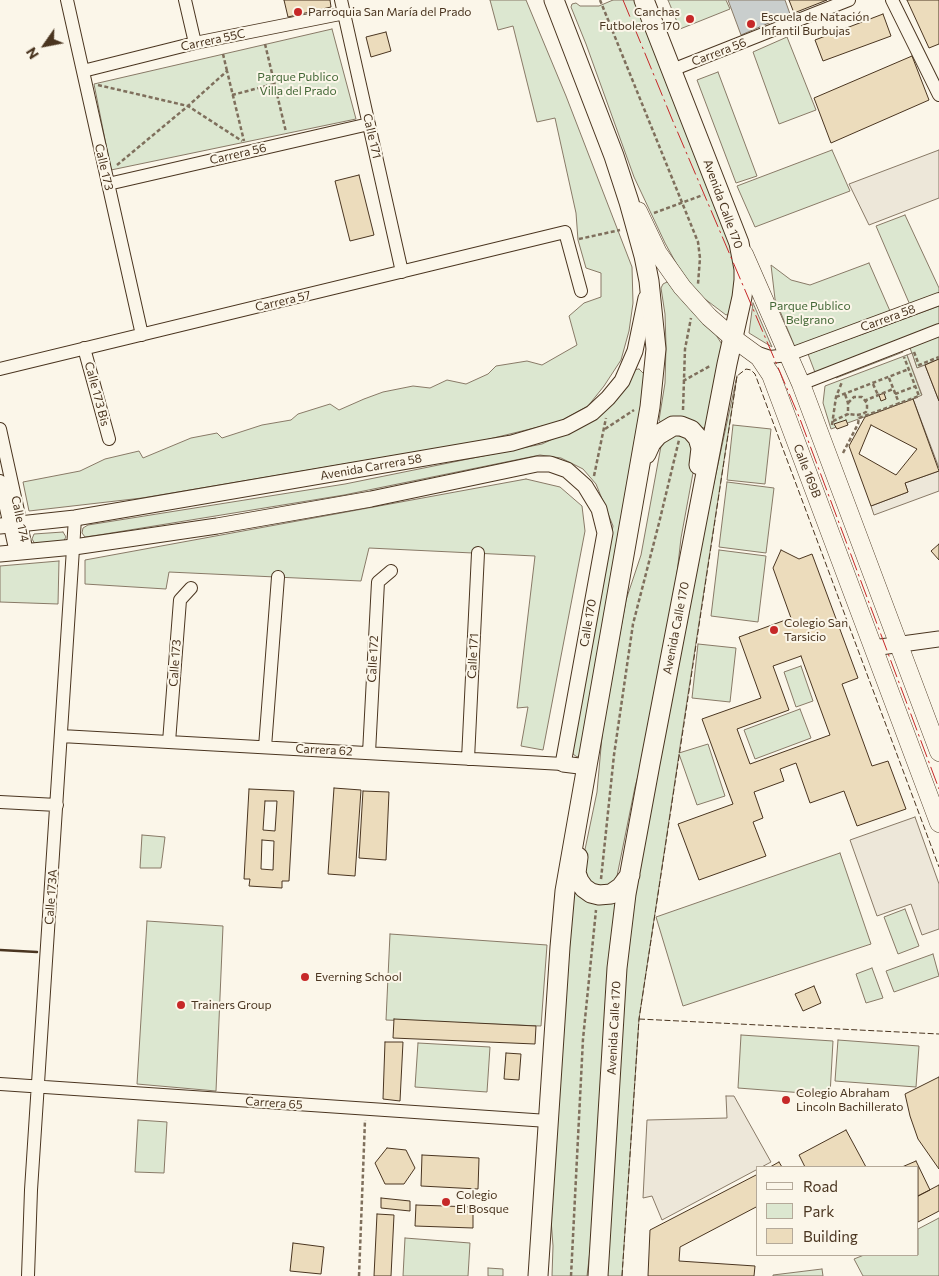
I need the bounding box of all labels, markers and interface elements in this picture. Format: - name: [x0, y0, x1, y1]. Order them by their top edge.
- place label: Parroquia San María del Prado: [308, 5, 472, 19]
- place label: Canchas Futboleros 170: [599, 5, 680, 33]
- marker: Parroquia San María del Prado: [292, 6, 304, 18]
- place label: Escuela de Natación Infantil Burbujas: [761, 10, 869, 38]
- marker: Canchas Futboleros 170: [684, 13, 696, 25]
- marker: Escuela de Natación Infantil Burbujas: [745, 18, 757, 30]
- north arrow: [20, 20, 70, 70]
- street label: Carrera 55C: [179, 26, 247, 54]
- street label: Carrera 56: [690, 35, 748, 69]
- text: N: [22, 44, 42, 62]
- park label: Parque Publico Villa del Prado: [257, 70, 339, 98]
- street label: Calle 171: [360, 112, 384, 160]
- street label: Carrera 56: [208, 141, 268, 167]
- street label: Calle 173: [92, 142, 116, 192]
- street label: Avenida Calle 170: [700, 157, 746, 251]
- street label: Carrera 57: [254, 288, 312, 314]
- park label: Parque Publico Belgrano: [769, 299, 851, 327]
- street label: Carrera 58: [858, 301, 918, 335]
- street label: Calle 173 Bis: [81, 360, 113, 428]
- street label: Calle 169B: [790, 442, 824, 500]
- street label: Avenida Carrera 58: [319, 451, 423, 483]
- street label: Calle 174: [8, 494, 32, 544]
- street label: Avenida Calle 170: [660, 580, 692, 676]
- street label: Calle 170: [577, 598, 599, 648]
- place label: Colegio San Tarsicio: [784, 616, 848, 644]
- marker: Colegio San Tarsicio: [768, 624, 780, 636]
- street label: Calle 171: [465, 633, 481, 679]
- street label: Calle 172: [365, 635, 381, 683]
- street label: Calle 173: [166, 639, 184, 687]
- street label: Carrera 62: [295, 741, 353, 759]
- street label: Calle 173A: [42, 869, 60, 925]
- place label: Everning School: [315, 970, 402, 984]
- marker: Everning School: [299, 971, 311, 983]
- street label: Avenida Calle 170: [604, 981, 624, 1075]
- place label: Trainers Group: [191, 998, 272, 1012]
- marker: Trainers Group: [175, 999, 187, 1011]
- place label: Colegio Abraham Lincoln Bachillerato: [796, 1086, 903, 1114]
- street label: Carrera 65: [245, 1094, 303, 1112]
- marker: Colegio Abraham Lincoln Bachillerato: [780, 1094, 792, 1106]
- legend: [756, 1166, 919, 1256]
- text: Road: [803, 1177, 838, 1195]
- place label: Colegio El Bosque: [456, 1188, 509, 1216]
- marker: Colegio El Bosque: [440, 1196, 452, 1208]
- text: Park: [803, 1202, 834, 1220]
- text: Building: [803, 1227, 858, 1245]

